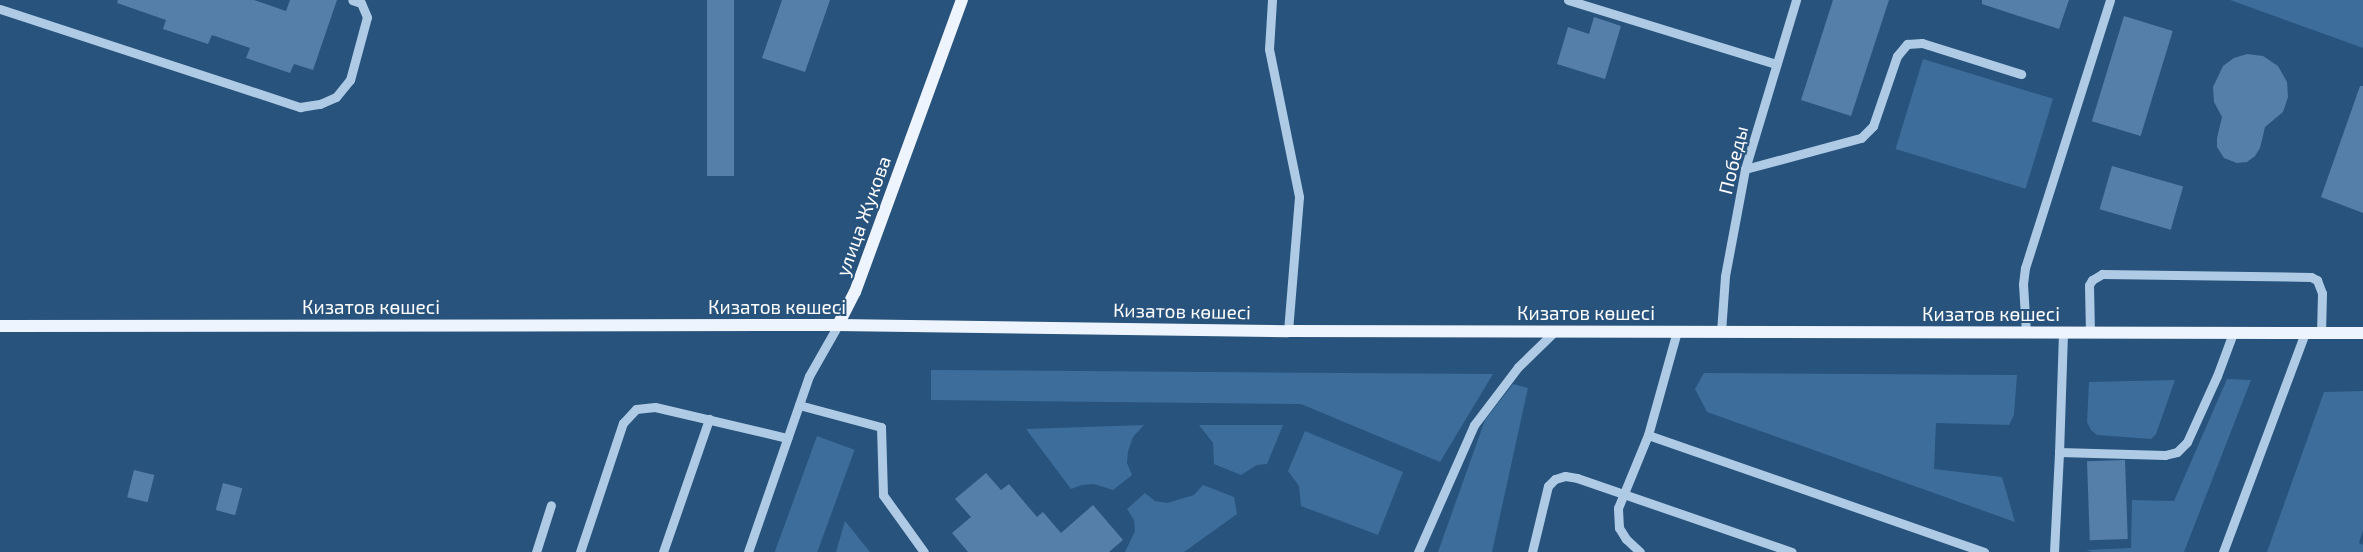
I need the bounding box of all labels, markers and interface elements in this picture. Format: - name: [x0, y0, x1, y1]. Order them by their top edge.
- street label: Победы: [1714, 124, 1752, 196]
- street label: улица Жукова: [831, 153, 895, 279]
- street label: Кизатов көшесі: [302, 296, 440, 318]
- street label: Кизатов көшесі: [708, 296, 846, 318]
- street label: Кизатов көшесі: [1113, 298, 1251, 324]
- street label: Кизатов көшесі: [1517, 302, 1655, 324]
- street label: Кизатов көшесі: [1922, 303, 2060, 325]

